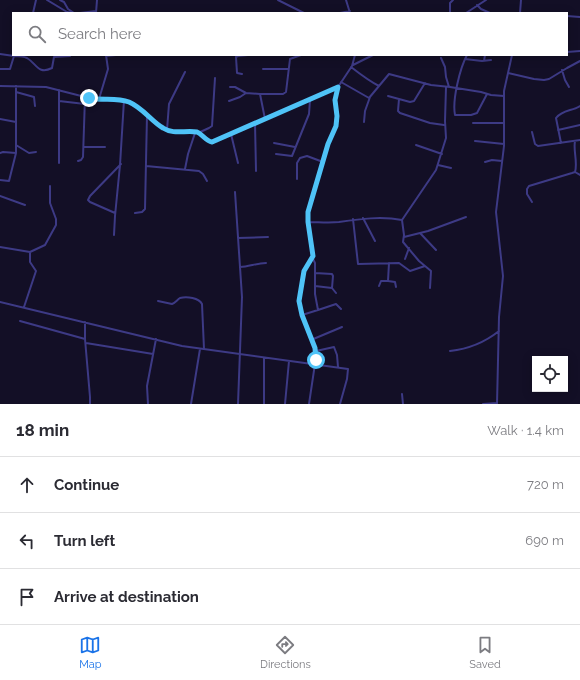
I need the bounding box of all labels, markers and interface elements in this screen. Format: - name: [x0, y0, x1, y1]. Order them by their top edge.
- search box: [12, 12, 568, 56]
- icon: search: [26, 23, 48, 45]
- text: Search here: [58, 25, 141, 43]
- route end: [80, 89, 98, 107]
- route start: [307, 351, 325, 369]
- map controls: [532, 356, 568, 392]
- button: locate: [532, 356, 568, 392]
- text: 18 min: [16, 420, 69, 440]
- text: Walk · 1.4 km: [487, 423, 564, 438]
- icon: ahead: [16, 474, 38, 496]
- text: Continue: [54, 476, 119, 494]
- text: 720 m: [527, 477, 564, 492]
- icon: left: [16, 530, 38, 552]
- text: Turn left: [54, 532, 115, 550]
- text: 690 m: [525, 533, 564, 548]
- icon: arrive: [16, 586, 38, 608]
- text: Arrive at destination: [54, 588, 199, 606]
- tab: Map: [79, 634, 102, 671]
- tab: Directions: [260, 634, 311, 671]
- tab: Saved: [469, 634, 501, 671]

